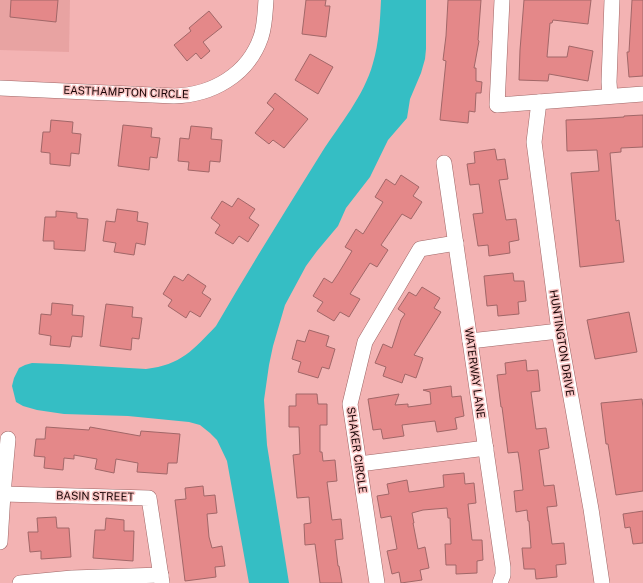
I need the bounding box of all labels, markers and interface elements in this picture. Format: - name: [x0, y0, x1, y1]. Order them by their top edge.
- street label: EASTHAMPTON CIRCLE: [63, 84, 189, 100]
- street label: HUNTINGTON DRIVE: [548, 289, 576, 397]
- street label: WATERWAY LANE: [463, 327, 487, 419]
- street label: SHAKER CIRCLE: [345, 406, 369, 494]
- street label: BASIN STREET: [56, 489, 135, 503]

